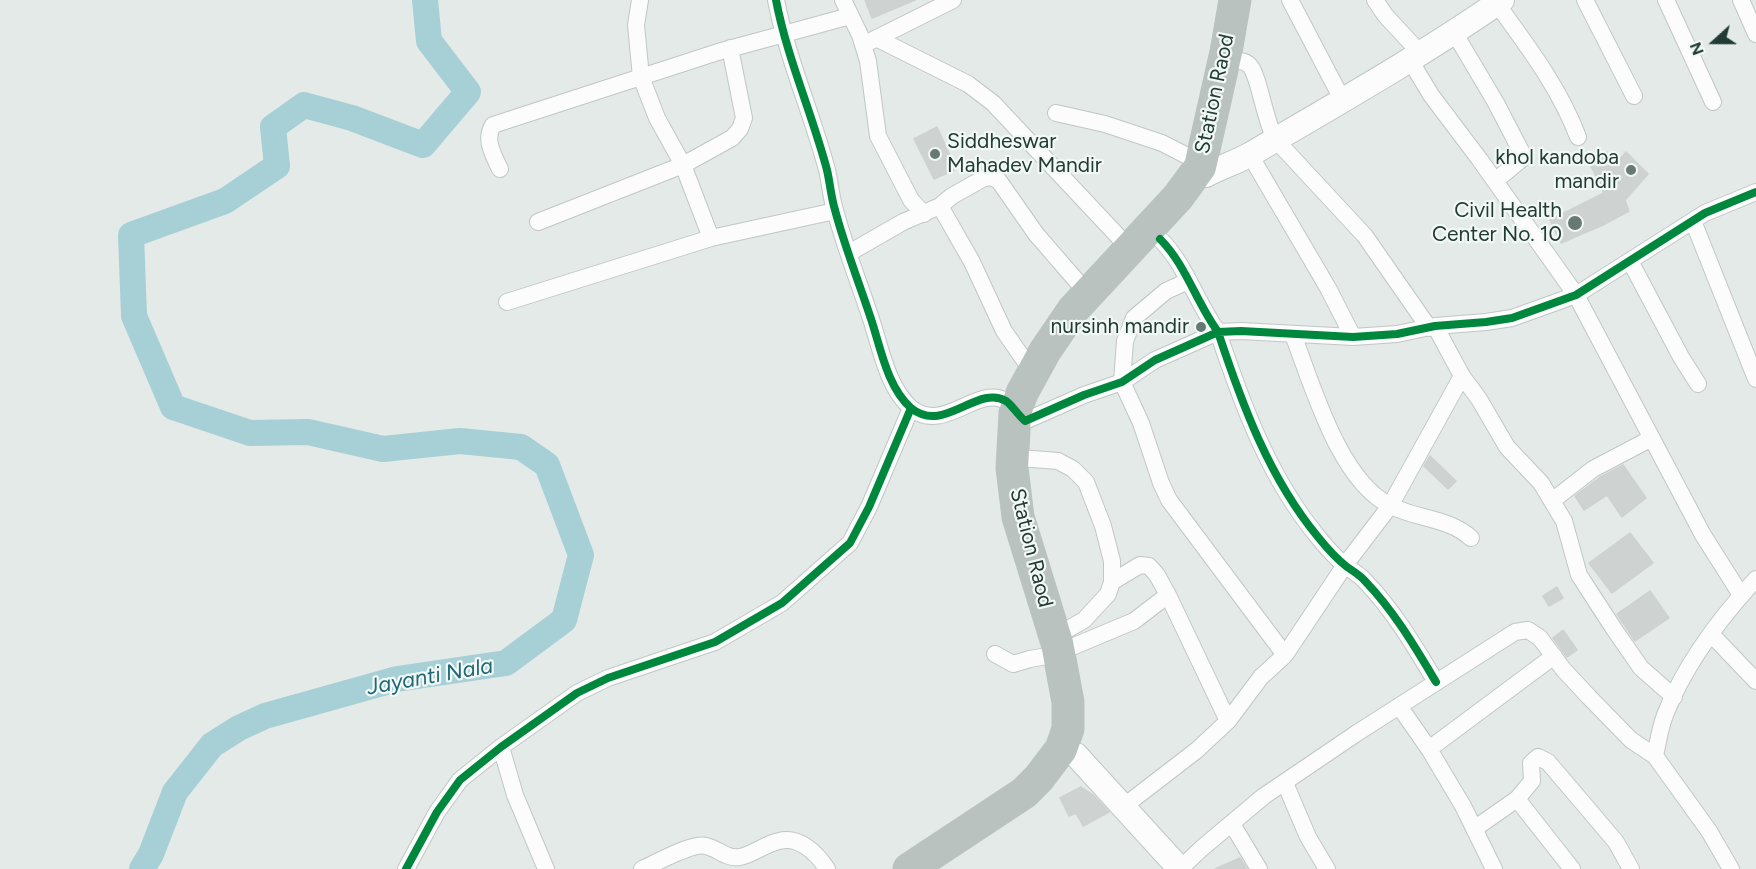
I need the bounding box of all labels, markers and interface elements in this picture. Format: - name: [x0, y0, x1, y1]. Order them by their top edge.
- north arrow: [1684, 12, 1744, 72]
- street label: Station Raod: [1190, 32, 1240, 156]
- text: N: [1686, 39, 1708, 58]
- place label: Siddheswar Mahadev Mandir: [947, 129, 1102, 179]
- place label: khol kandoba mandir: [1495, 145, 1619, 195]
- marker: Siddheswar Mahadev Mandir: [928, 147, 942, 161]
- marker: khol kandoba mandir: [1624, 163, 1638, 177]
- place label: Civil Health Center No. 10: [1432, 198, 1562, 248]
- marker: Civil Health Center No. 10: [1566, 214, 1584, 232]
- place label: nursinh mandir: [1051, 314, 1189, 340]
- marker: nursinh mandir: [1194, 320, 1208, 334]
- street label: Station Raod: [1004, 486, 1058, 610]
- water label: Jayanti Nala: [365, 653, 495, 701]

